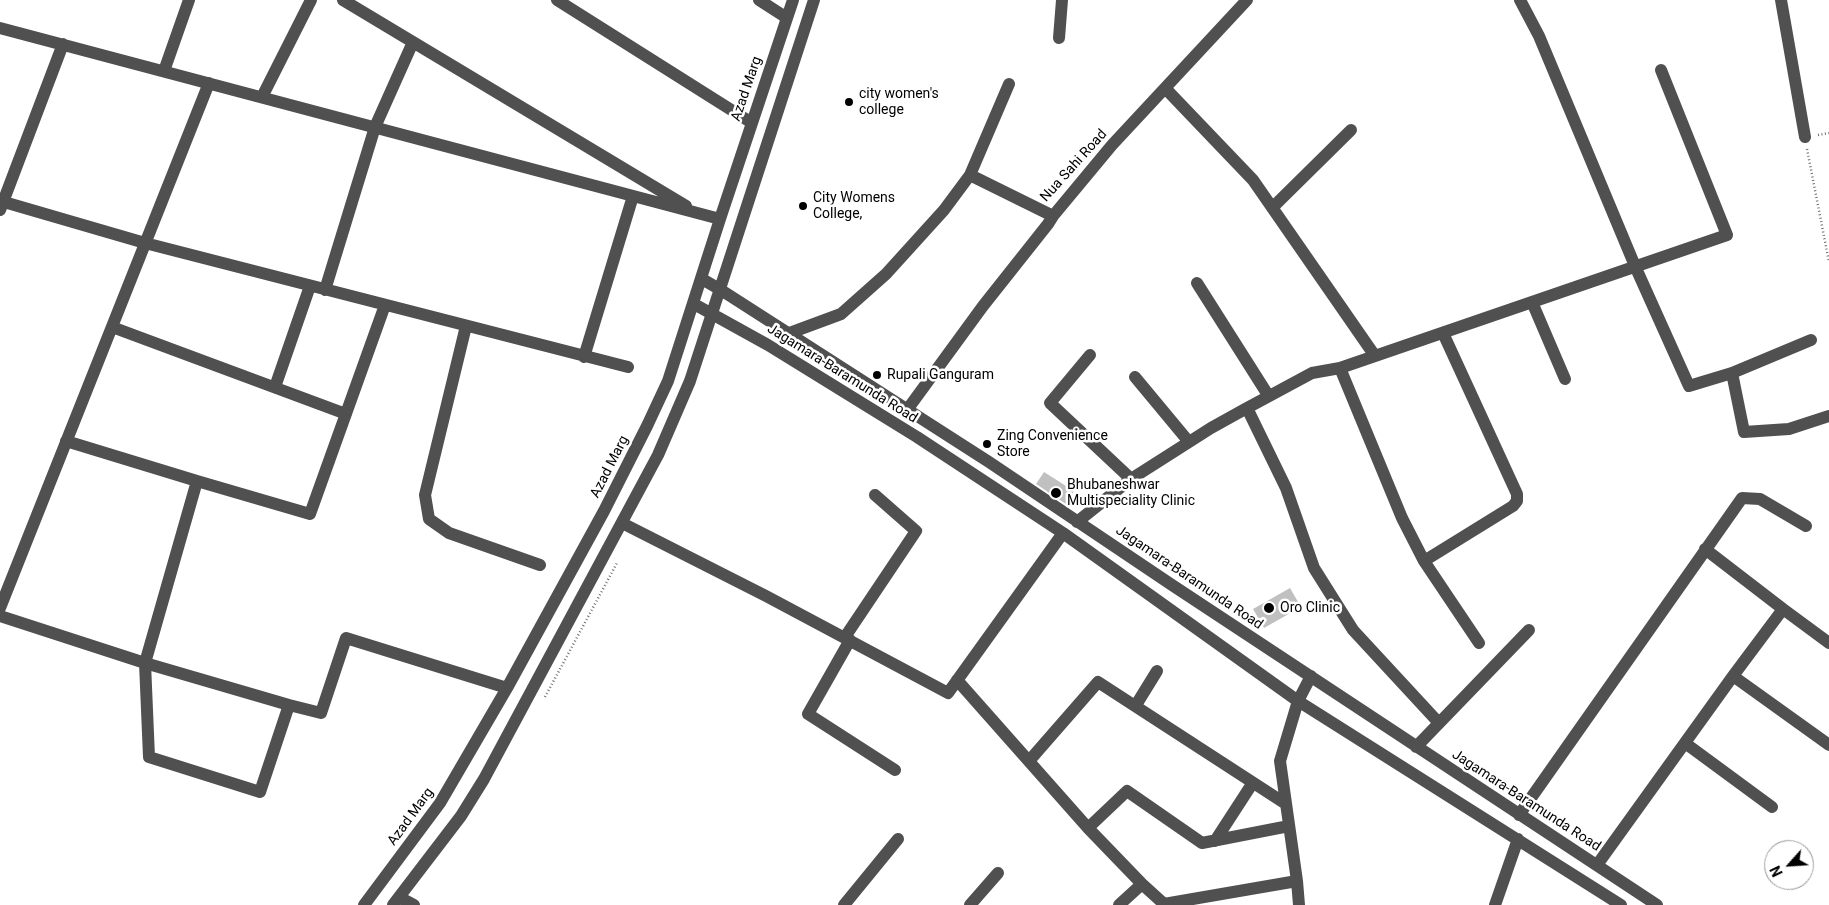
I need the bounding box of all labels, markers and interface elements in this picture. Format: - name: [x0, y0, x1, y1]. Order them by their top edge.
- street label: Azad Marg: [728, 54, 766, 124]
- place label: city women's college: [859, 86, 939, 118]
- marker: city women's college: [843, 96, 855, 108]
- street label: Nua Sahi Road: [1037, 126, 1111, 206]
- place label: City Womens College,: [813, 190, 895, 222]
- marker: City Womens College,: [797, 200, 809, 212]
- street label: Jagamara-Baramunda Road: [764, 321, 920, 427]
- place label: Rupali Ganguram: [887, 367, 994, 383]
- marker: Rupali Ganguram: [871, 369, 883, 381]
- place label: Zing Convenience Store: [997, 428, 1108, 461]
- street label: Azad Marg: [587, 433, 633, 501]
- marker: Zing Convenience Store: [981, 438, 993, 450]
- place label: Bhubaneshwar Multispeciality Clinic: [1067, 477, 1195, 510]
- marker: Bhubaneshwar Multispeciality Clinic: [1049, 486, 1063, 500]
- street label: Jagamara-Baramunda Road: [1112, 522, 1266, 634]
- place label: Oro Clinic: [1280, 600, 1340, 616]
- marker: Oro Clinic: [1262, 601, 1276, 615]
- street label: Jagamara-Baramunda Road: [1448, 747, 1604, 855]
- street label: Azad Marg: [384, 785, 438, 849]
- north arrow: [1764, 840, 1814, 890]
- text: N: [1767, 863, 1786, 879]

